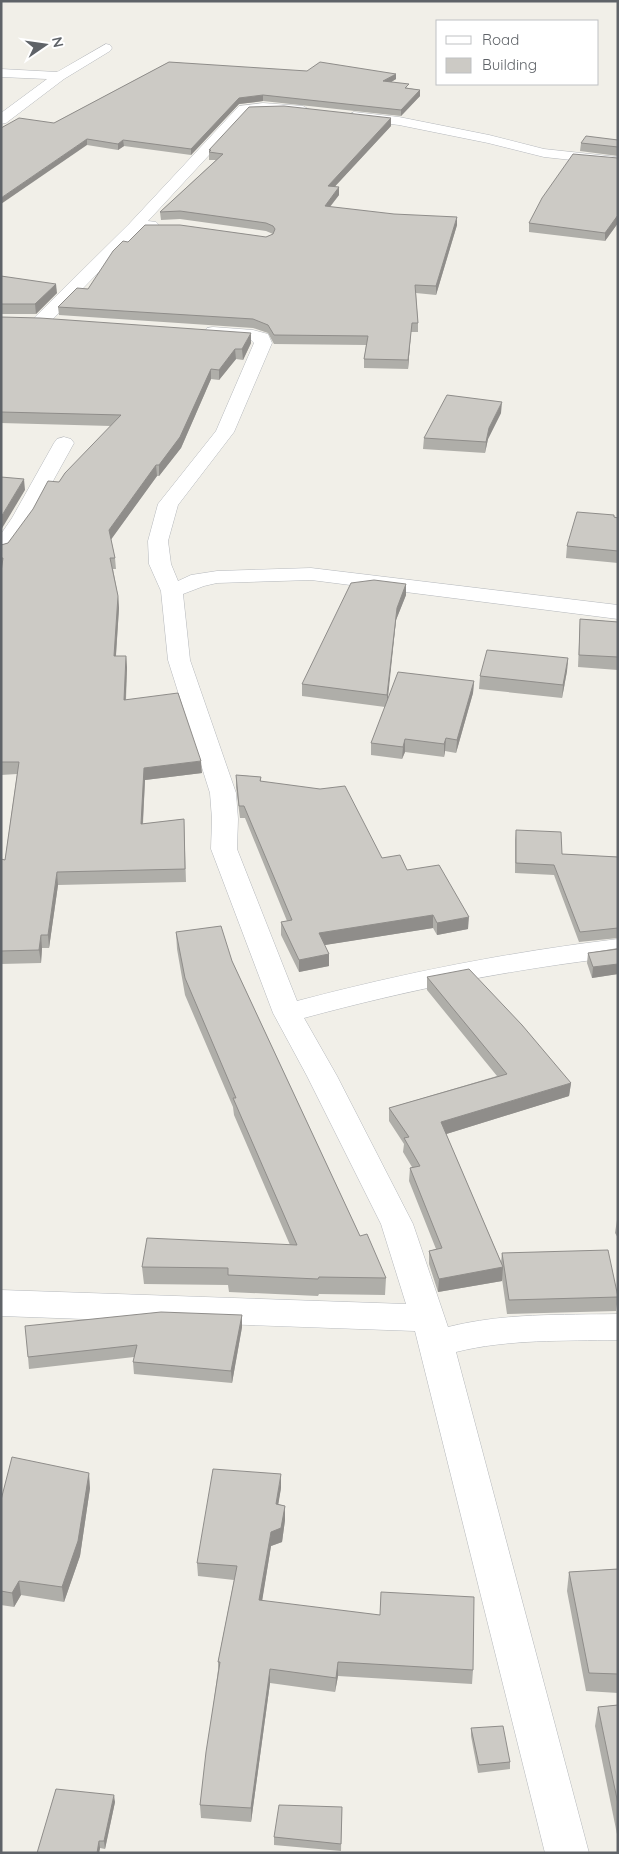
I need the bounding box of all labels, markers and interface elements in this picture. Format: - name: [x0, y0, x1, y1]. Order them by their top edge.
- north arrow: [20, 20, 70, 70]
- legend: [436, 20, 599, 85]
- text: Road: [482, 30, 519, 49]
- text: N: [48, 35, 68, 49]
- text: Building: [482, 55, 537, 74]

